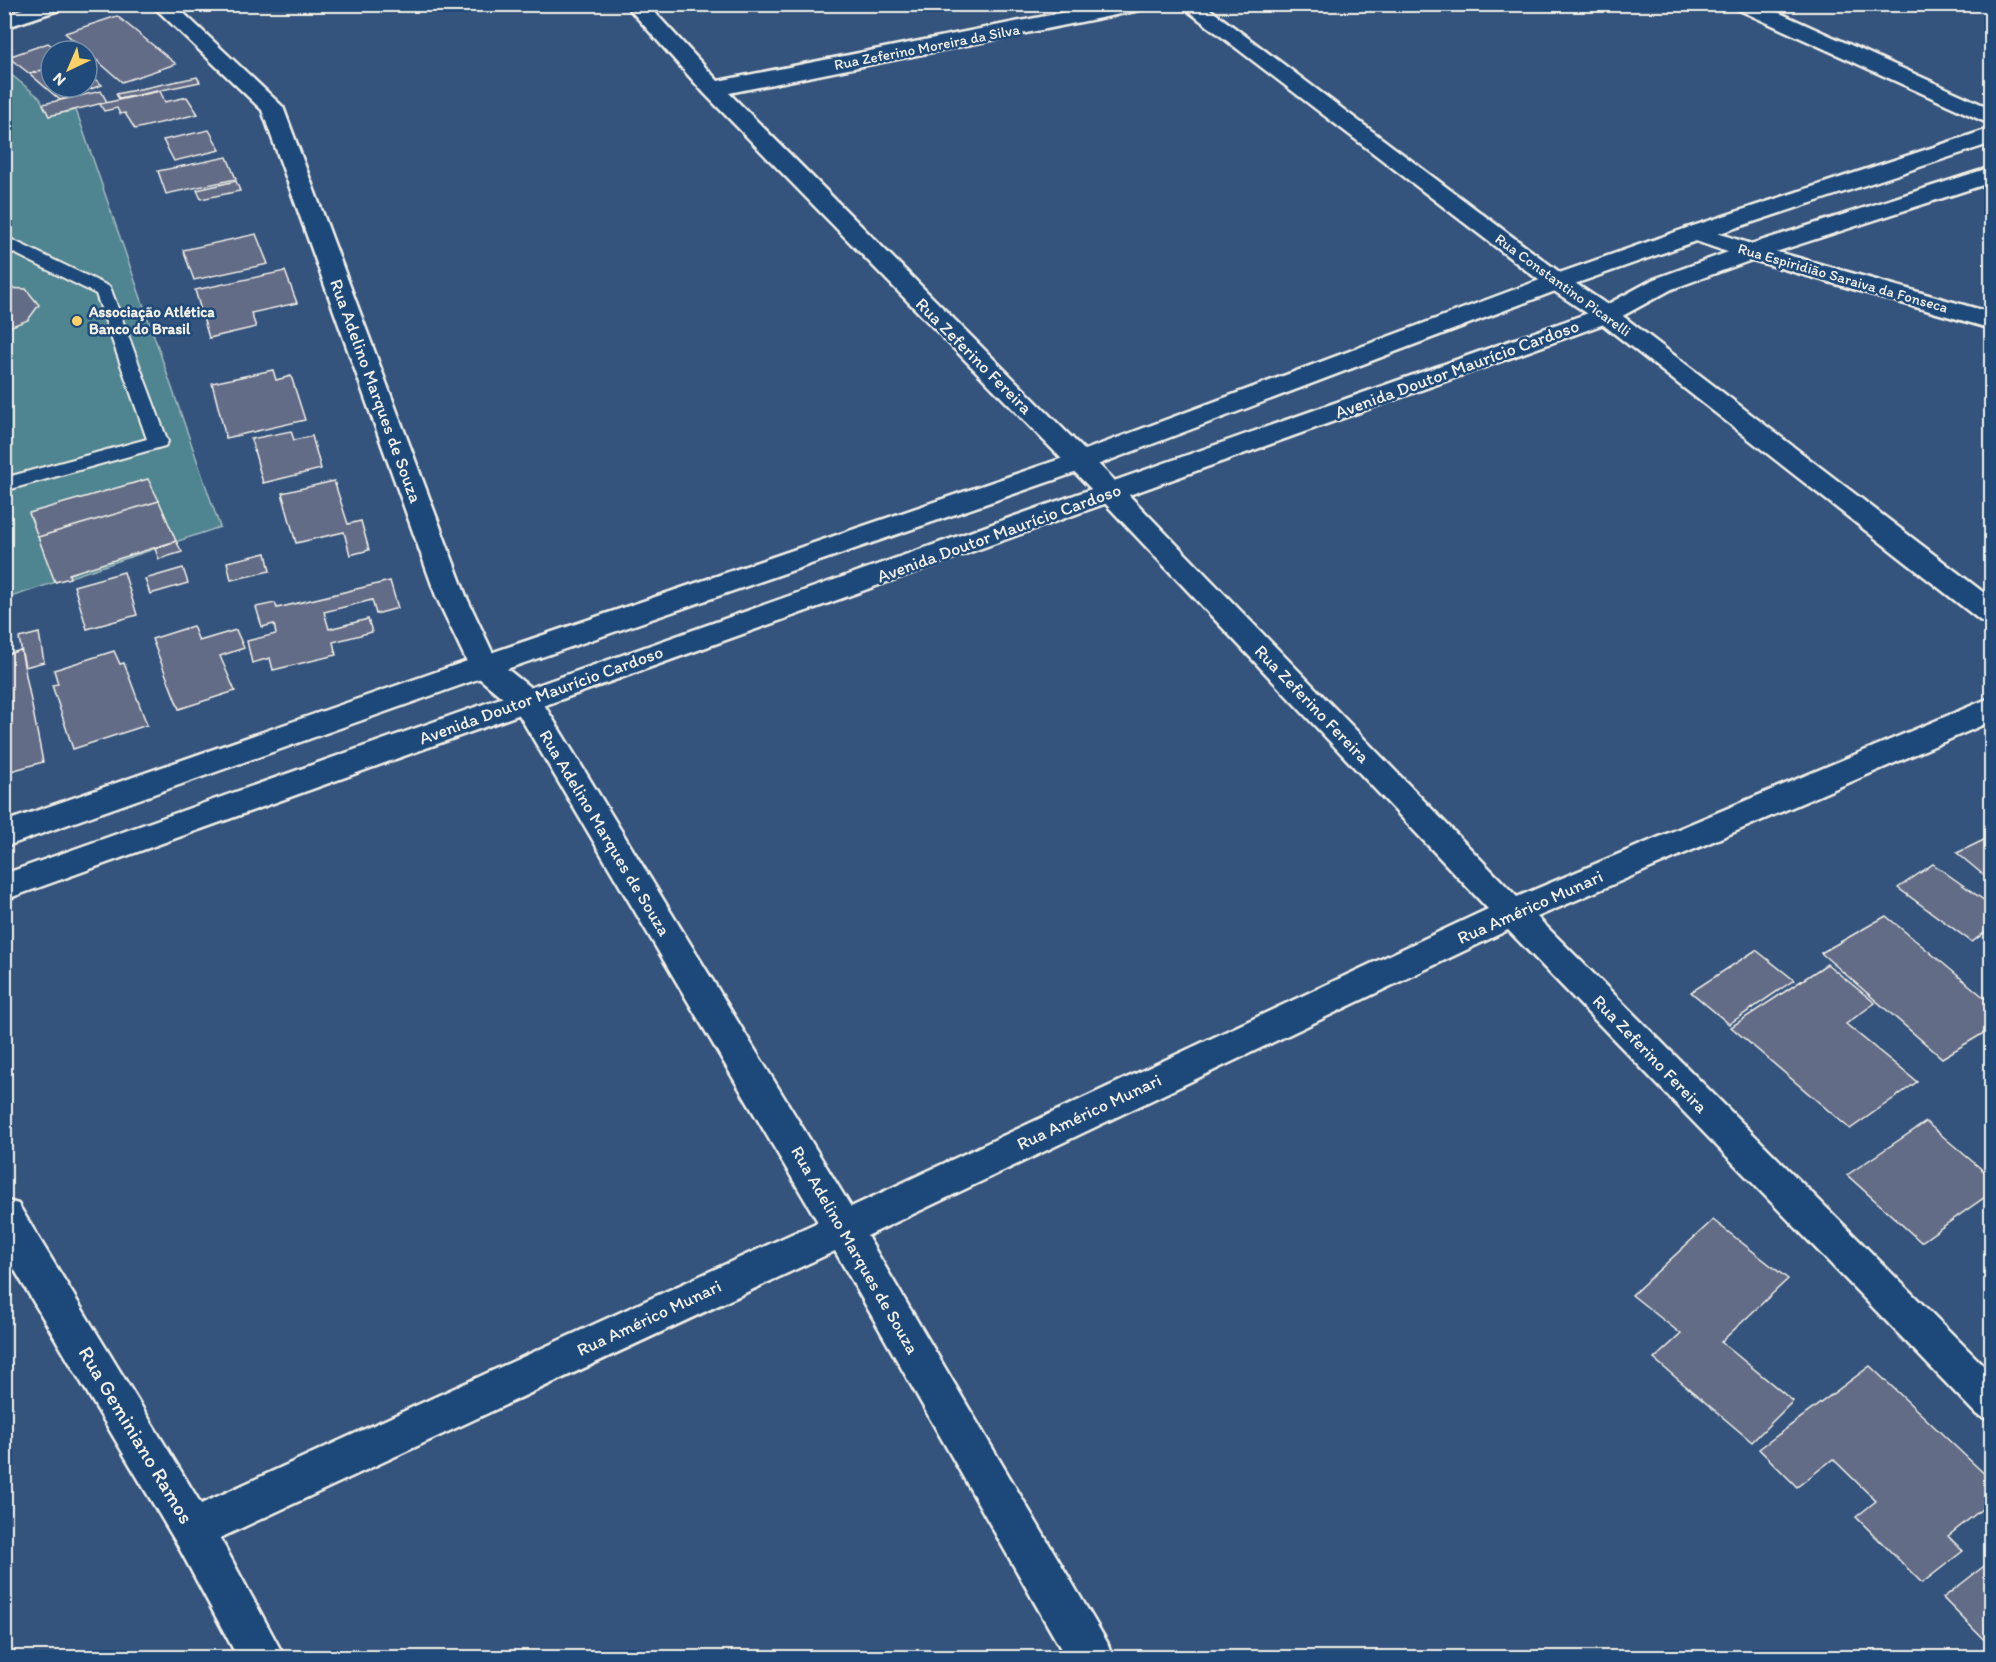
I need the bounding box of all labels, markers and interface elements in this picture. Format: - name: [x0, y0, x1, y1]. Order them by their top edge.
- street label: Rua Zeferino Moreira da Silva: [833, 20, 1022, 74]
- north arrow: [39, 39, 99, 99]
- text: N: [48, 69, 69, 90]
- street label: Rua Constantino Picarelli: [1492, 230, 1634, 340]
- street label: Rua Espiridião Saraiva da Fonseca: [1736, 239, 1951, 317]
- street label: Rua Adelino Marques de Souza: [325, 276, 427, 507]
- street label: Rua Zeferino Fereira: [911, 293, 1037, 419]
- place label: Associação Atlética Banco do Brasil: [88, 303, 215, 338]
- marker: Associação Atlética Banco do Brasil: [70, 314, 84, 328]
- street label: Avenida Doutor Maurício Cardoso: [1332, 315, 1582, 423]
- street label: Avenida Doutor Maurício Cardoso: [874, 479, 1124, 587]
- street label: Rua Zeferino Fereira: [1250, 640, 1375, 768]
- street label: Avenida Doutor Maurício Cardoso: [416, 641, 666, 749]
- street label: Rua Adelino Marques de Souza: [535, 726, 676, 941]
- street label: Rua Américo Munari: [1454, 865, 1606, 949]
- street label: Rua Zeferino Fereira: [1588, 990, 1713, 1118]
- street label: Rua Américo Munari: [1013, 1069, 1165, 1155]
- street label: Rua Adelino Marques de Souza: [786, 1142, 924, 1359]
- street label: Rua Américo Munari: [573, 1275, 725, 1361]
- street label: Rua Geminiano Ramos: [74, 1341, 199, 1528]

